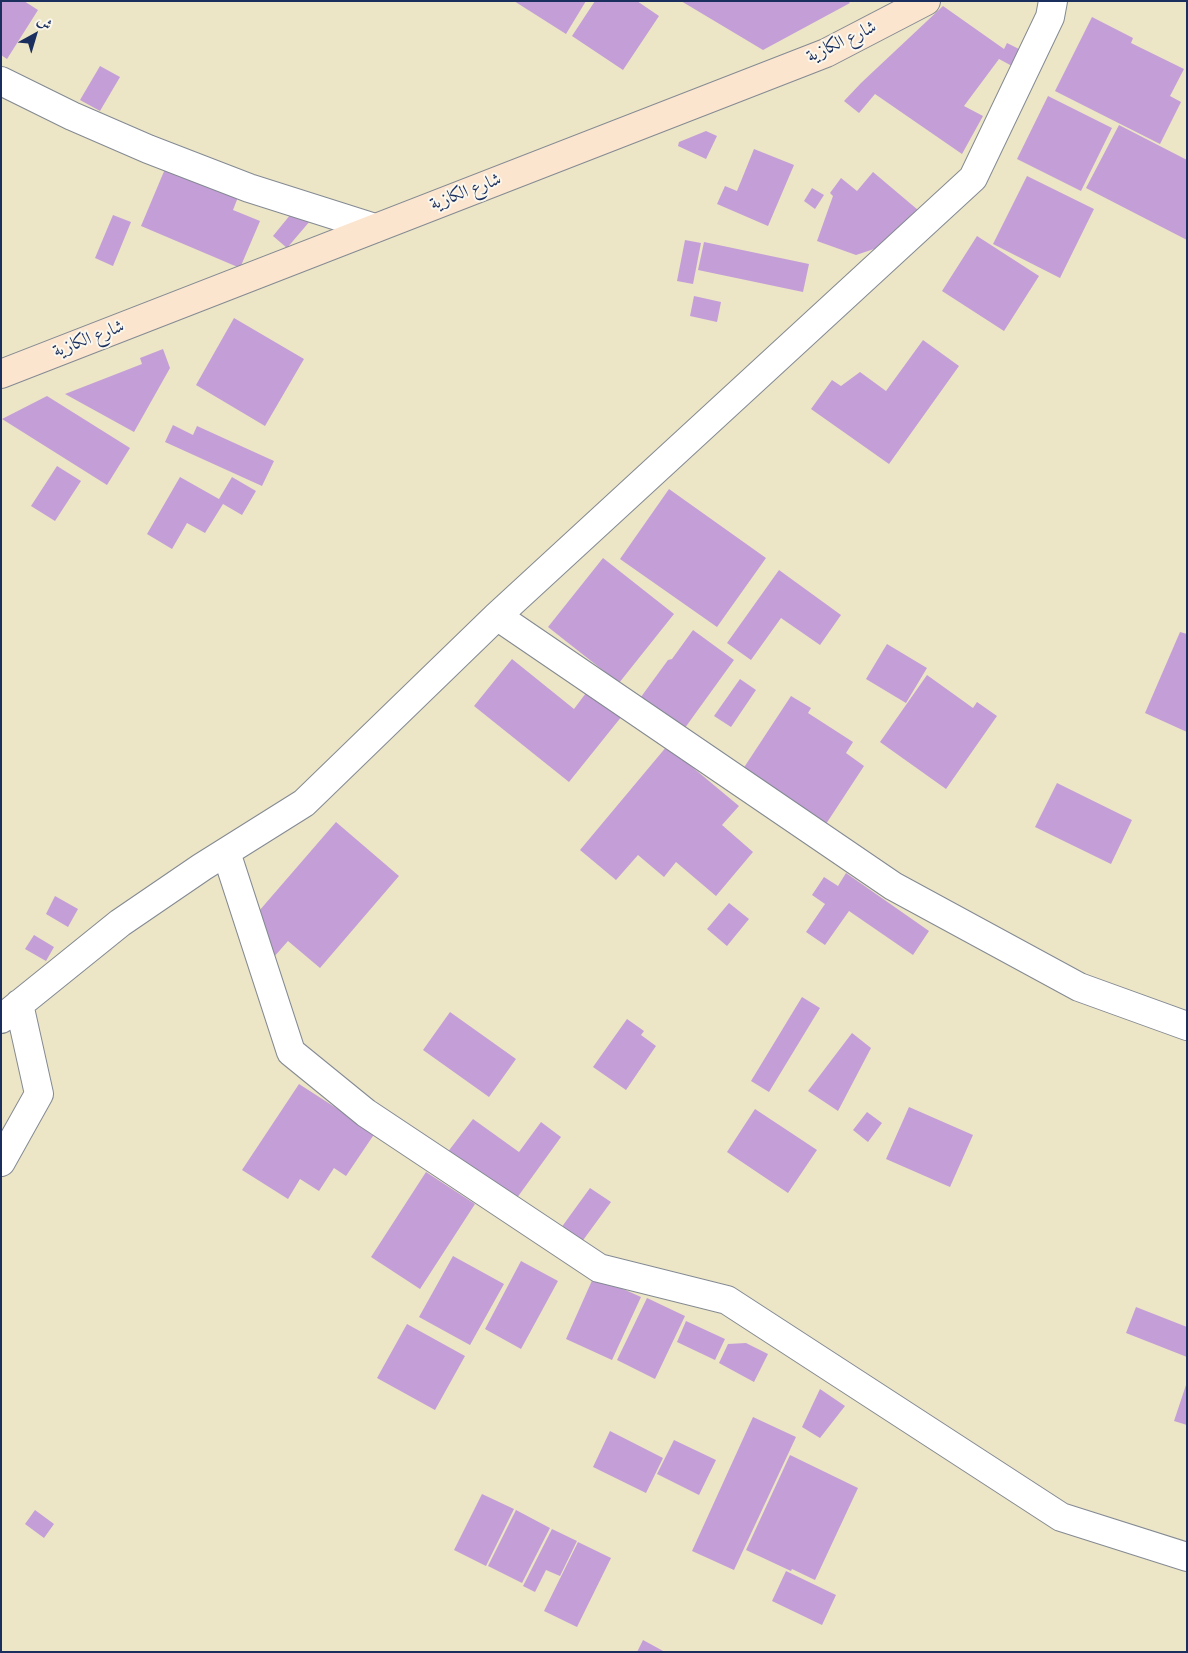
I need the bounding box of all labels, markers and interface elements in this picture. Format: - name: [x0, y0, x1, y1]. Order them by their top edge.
- north arrow: [10, 10, 60, 60]
- text: ش: [33, 12, 55, 35]
- street label: شارع الكازية: [804, 17, 880, 69]
- street label: شارع الكازية: [427, 170, 505, 216]
- street label: شارع الكازية: [50, 317, 128, 363]

